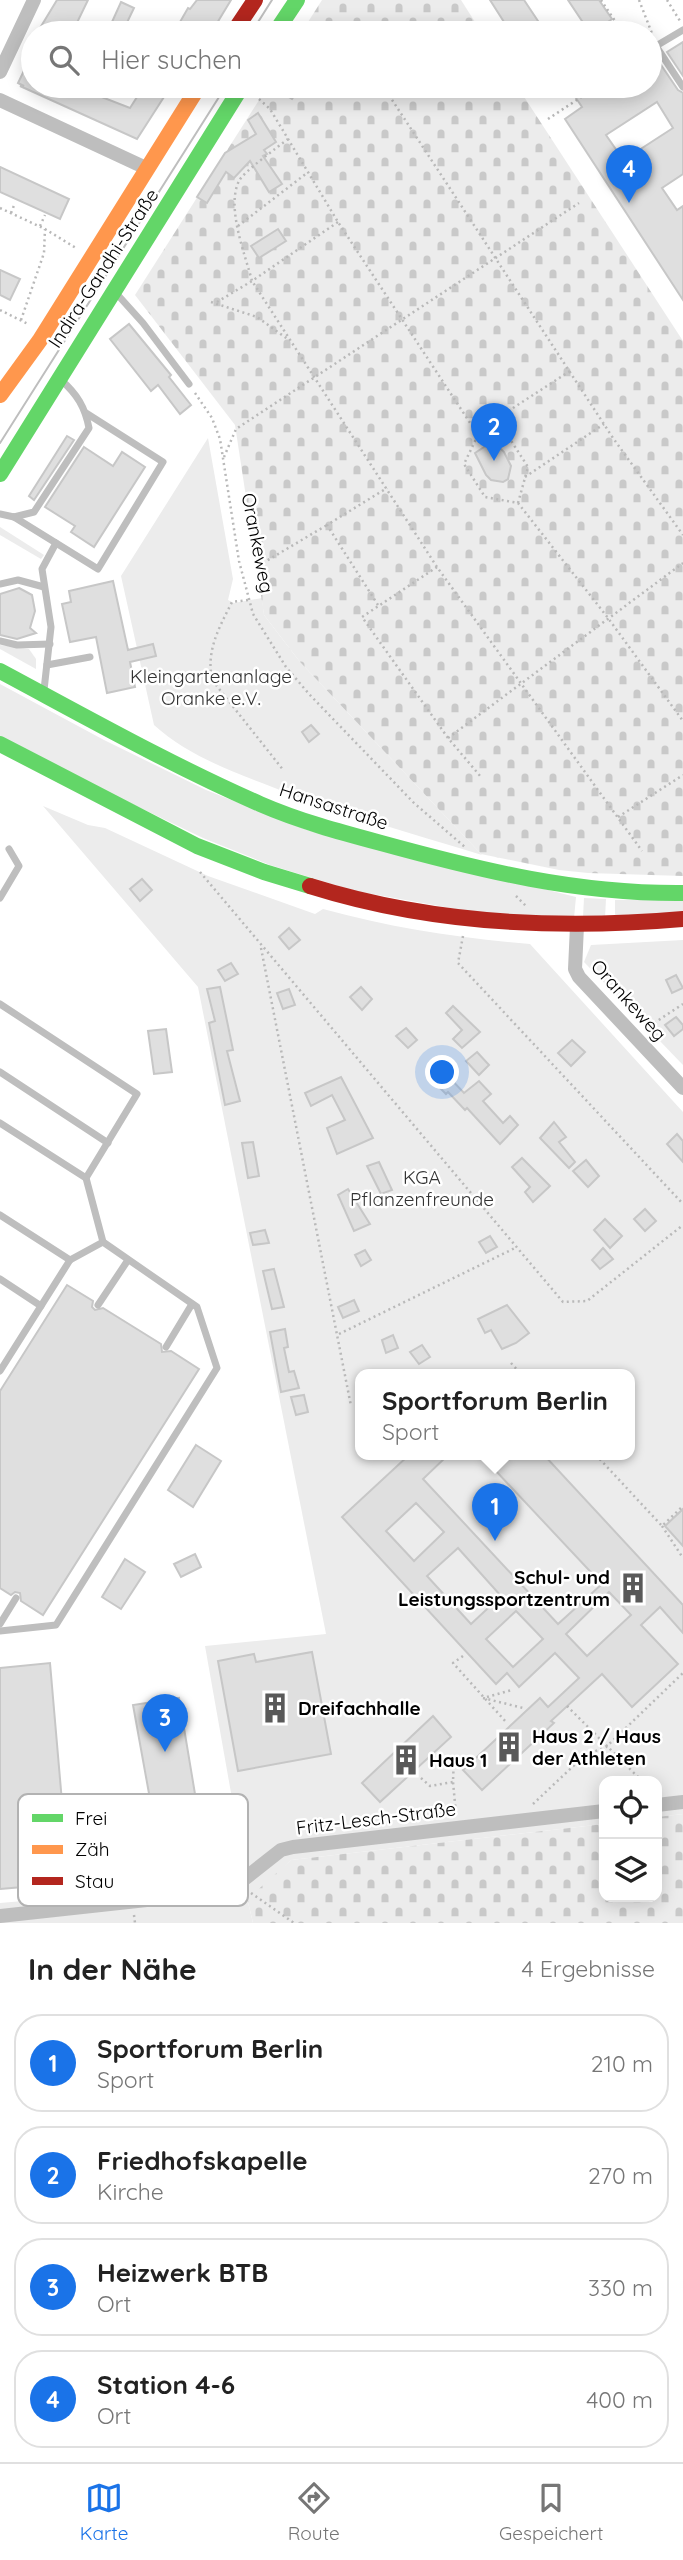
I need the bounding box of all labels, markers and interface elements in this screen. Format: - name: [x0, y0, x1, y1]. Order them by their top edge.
- search box: [21, 21, 662, 98]
- icon: search: [45, 41, 83, 79]
- text: Hier suchen: [101, 43, 242, 76]
- pin: 4: [606, 145, 652, 203]
- street label: Indira-Gandhi-Straße: [43, 184, 163, 352]
- pin: 2: [471, 403, 517, 461]
- street label: Orankeweg: [237, 491, 279, 595]
- park label: Kleingartenanlage Oranke e.V.: [130, 664, 292, 710]
- street label: Hansastraße: [277, 777, 391, 835]
- street label: Orankeweg: [586, 954, 672, 1046]
- your location: [425, 1055, 459, 1089]
- park label: KGA Pflanzenfreunde: [350, 1165, 494, 1211]
- popup: [355, 1369, 635, 1460]
- text: Sportforum Berlin: [382, 1384, 608, 1417]
- text: Sport: [382, 1417, 439, 1446]
- pin: 1: [472, 1483, 518, 1541]
- place label: Schul- und Leistungssportzentrum: [398, 1565, 610, 1611]
- building icon: Schul- und Leistungssportzentrum: [616, 1571, 650, 1605]
- building icon: Dreifachhalle: [258, 1691, 292, 1725]
- pin: 3: [142, 1694, 188, 1752]
- place label: Dreifachhalle: [298, 1696, 421, 1720]
- place label: Haus 2 / Haus der Athleten: [532, 1724, 661, 1770]
- building icon: Haus 2 / Haus der Athleten: [492, 1730, 526, 1764]
- building icon: Haus 1: [389, 1743, 423, 1777]
- place label: Haus 1: [429, 1748, 487, 1772]
- map controls: [599, 1776, 662, 1902]
- button: locate: [599, 1776, 662, 1839]
- legend: [18, 1794, 248, 1906]
- street label: Fritz-Lesch-Straße: [295, 1796, 457, 1840]
- text: Frei: [75, 1806, 107, 1830]
- text: Zäh: [75, 1837, 110, 1861]
- button: layers: [599, 1839, 662, 1902]
- text: Stau: [75, 1869, 114, 1893]
- text: In der Nähe: [28, 1950, 197, 1988]
- text: 4 Ergebnisse: [521, 1954, 655, 1983]
- text: Sportforum Berlin: [97, 2032, 323, 2065]
- text: 1: [49, 2049, 57, 2078]
- text: 210 m: [591, 2049, 653, 2078]
- text: Sport: [97, 2065, 154, 2094]
- text: Friedhofskapelle: [97, 2144, 308, 2177]
- text: 2: [46, 2161, 60, 2190]
- text: 270 m: [588, 2161, 653, 2190]
- text: Kirche: [97, 2177, 164, 2206]
- text: Heizwerk BTB: [97, 2256, 268, 2289]
- text: 3: [47, 2273, 59, 2302]
- text: 330 m: [588, 2273, 653, 2302]
- text: Ort: [97, 2289, 131, 2318]
- text: Station 4-6: [97, 2368, 235, 2401]
- text: 4: [46, 2385, 60, 2414]
- text: 400 m: [586, 2385, 653, 2414]
- text: Ort: [97, 2401, 131, 2430]
- tab: Karte: [80, 2479, 128, 2545]
- tab: Route: [288, 2479, 340, 2545]
- tab: Gespeichert: [499, 2479, 603, 2545]

